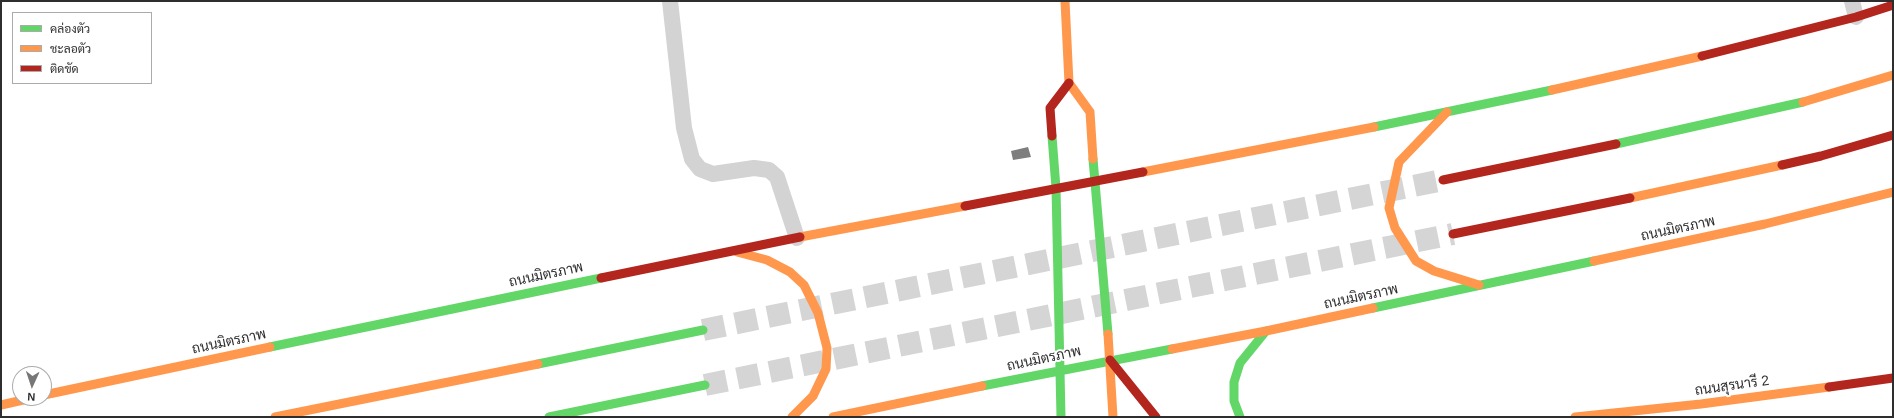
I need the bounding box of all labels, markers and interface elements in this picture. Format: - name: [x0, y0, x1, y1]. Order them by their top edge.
- legend: [12, 12, 152, 84]
- text: คล่องตัว: [50, 22, 90, 36]
- text: ชะลอตัว: [50, 42, 91, 56]
- text: ติดขัด: [50, 62, 79, 76]
- street label: ถนนมิตรภาพ: [1639, 213, 1717, 245]
- street label: ถนนมิตรภาพ: [507, 259, 585, 291]
- street label: ถนนมิตรภาพ: [1322, 281, 1400, 313]
- street label: ถนนมิตรภาพ: [190, 326, 268, 358]
- street label: ถนนมิตรภาพ: [1005, 343, 1083, 375]
- north arrow: [12, 366, 52, 406]
- street label: ถนนสุรนารี 2: [1694, 372, 1770, 400]
- text: N: [27, 391, 36, 403]

